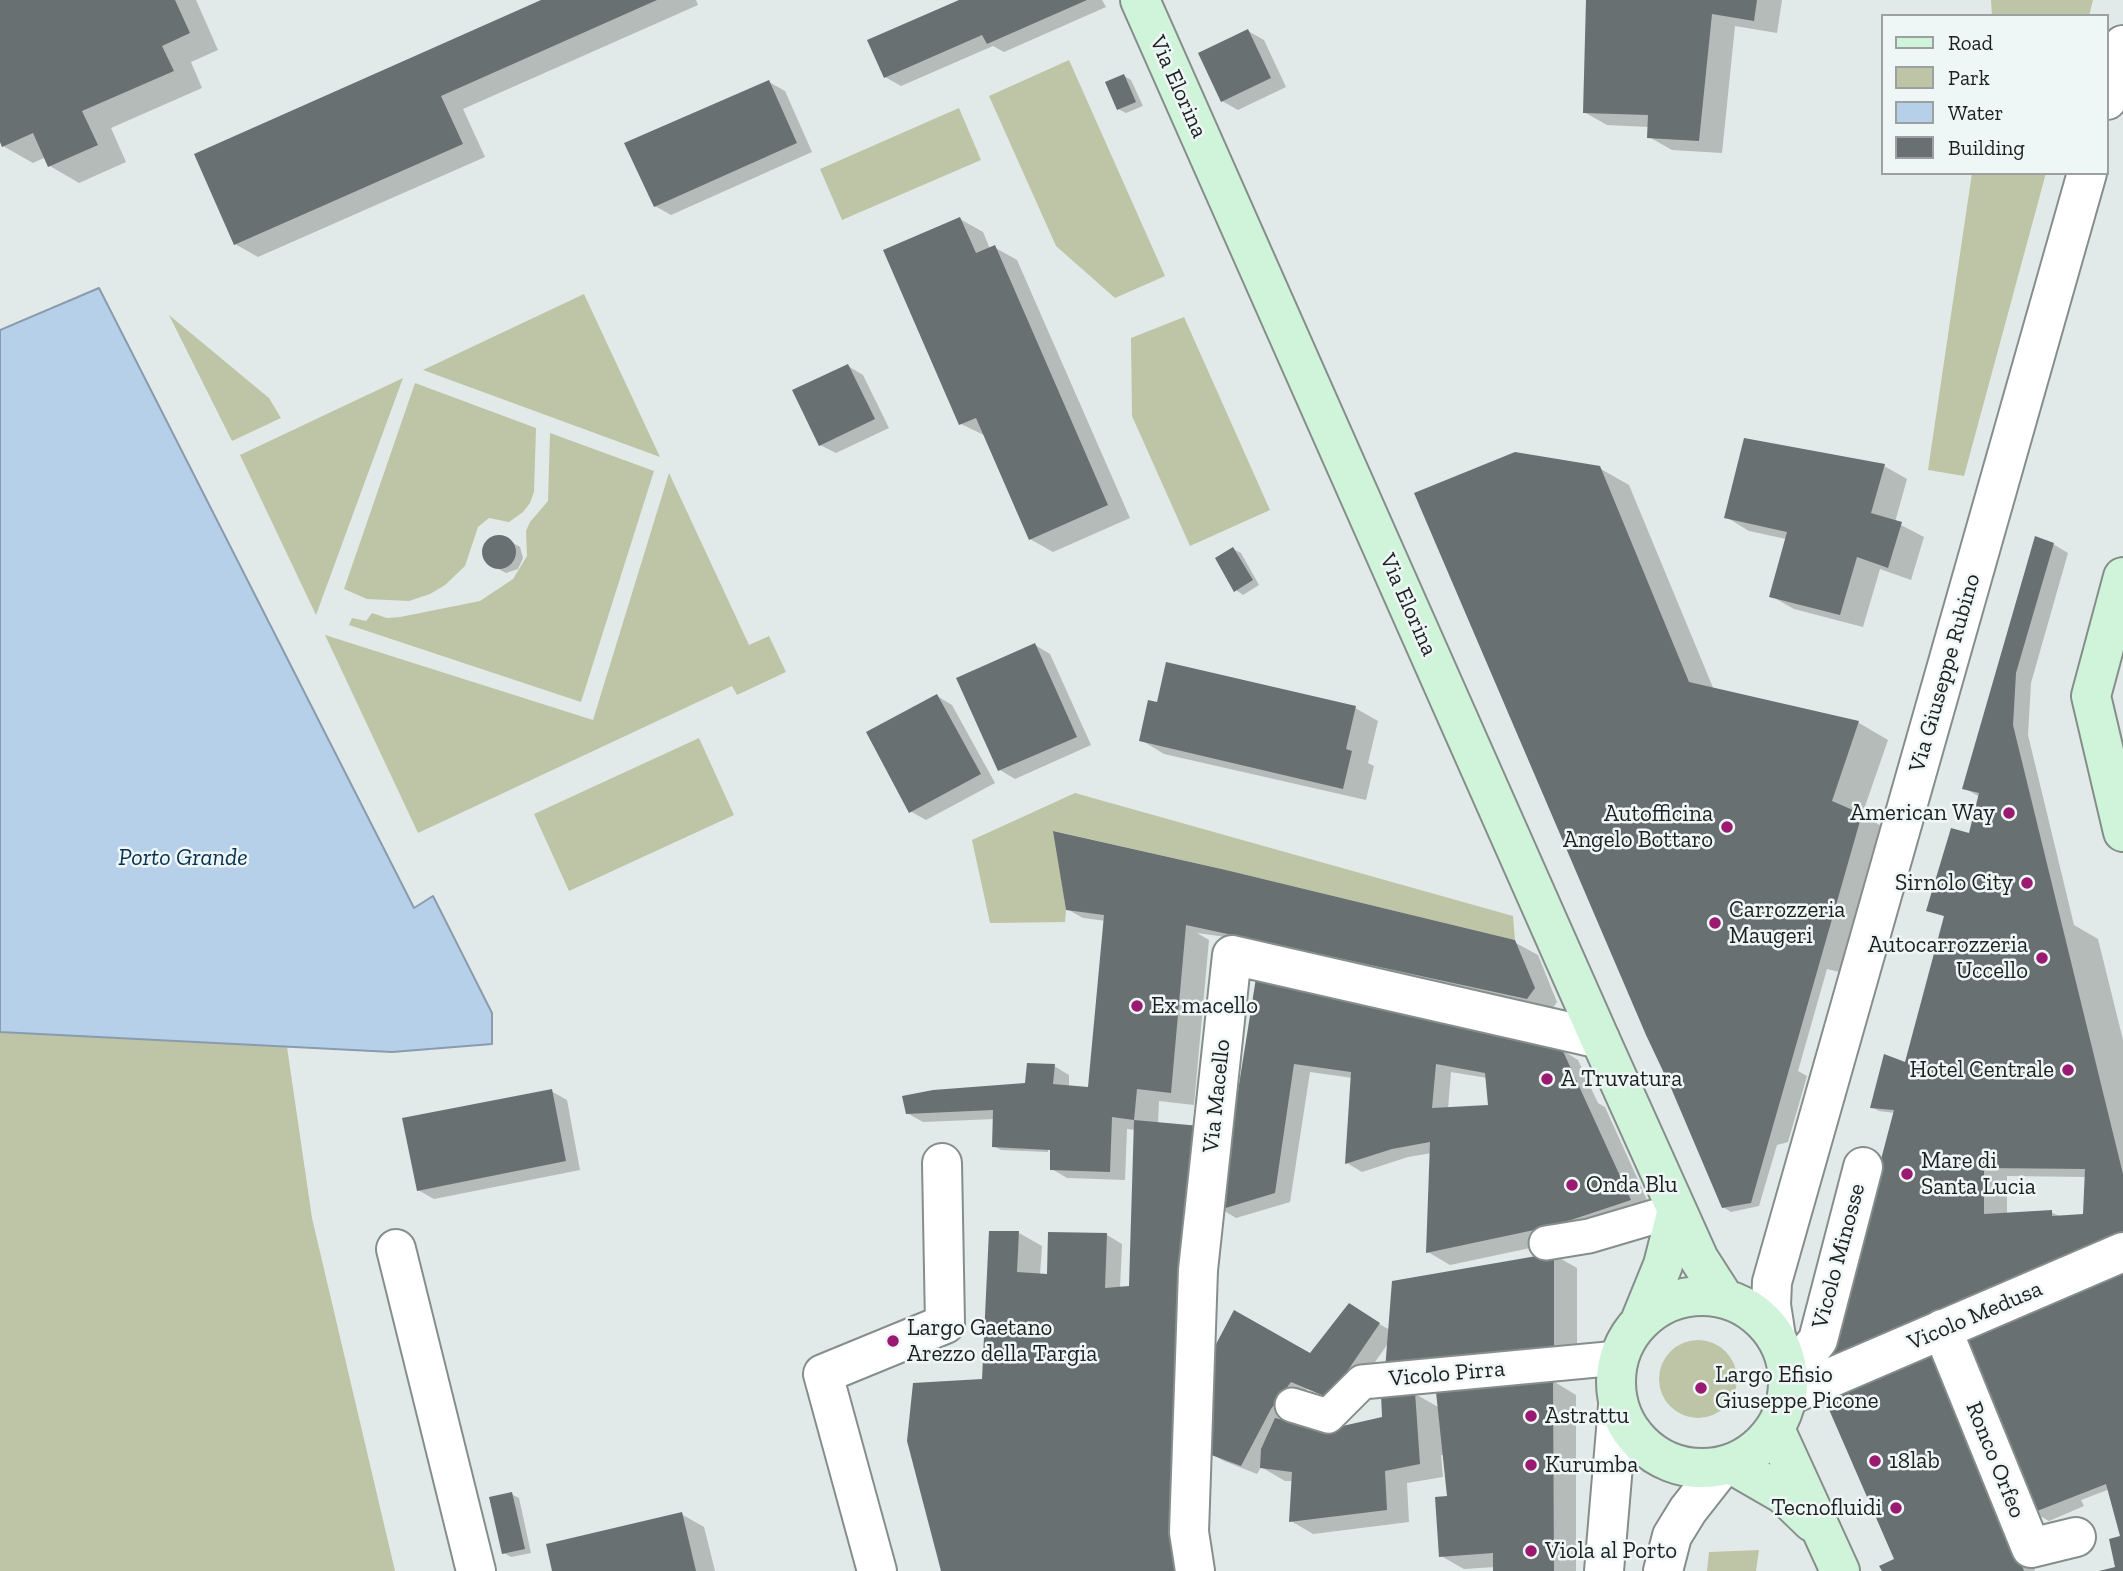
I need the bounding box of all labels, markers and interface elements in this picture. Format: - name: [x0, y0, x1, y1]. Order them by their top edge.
- legend: [1882, 14, 2109, 175]
- text: Road: [1948, 30, 1993, 55]
- street label: Via Elorina: [1143, 32, 1213, 142]
- text: Park: [1948, 65, 1990, 90]
- text: Water: [1948, 100, 2003, 125]
- text: Building: [1948, 135, 2025, 160]
- street label: Via Elorina: [1373, 550, 1443, 660]
- street label: Via Giuseppe Rubino: [1903, 570, 1987, 776]
- place label: American Way: [1850, 799, 1995, 827]
- place label: Autofficina Angelo Bottaro: [1563, 800, 1713, 854]
- marker: American Way: [2001, 805, 2017, 821]
- marker: Autofficina Angelo Bottaro: [1719, 819, 1735, 835]
- water label: Porto Grande: [118, 844, 248, 872]
- place label: Sirnolo City: [1895, 869, 2013, 897]
- marker: Sirnolo City: [2019, 875, 2035, 891]
- place label: Carrozzeria Maugeri: [1729, 896, 1845, 950]
- marker: Carrozzeria Maugeri: [1707, 915, 1723, 931]
- place label: Autocarrozzeria Uccello: [1868, 931, 2028, 985]
- marker: Autocarrozzeria Uccello: [2034, 950, 2050, 966]
- place label: Ex macello: [1151, 992, 1258, 1020]
- marker: Ex macello: [1129, 998, 1145, 1014]
- street label: Via Macello: [1197, 1038, 1237, 1154]
- place label: Hotel Centrale: [1910, 1056, 2054, 1084]
- marker: Hotel Centrale: [2060, 1062, 2076, 1078]
- place label: A Truvatura: [1561, 1065, 1682, 1093]
- marker: A Truvatura: [1539, 1071, 1555, 1087]
- place label: Mare di Santa Lucia: [1921, 1147, 2036, 1201]
- marker: Mare di Santa Lucia: [1899, 1166, 1915, 1182]
- place label: Onda Blu: [1586, 1171, 1678, 1199]
- marker: Onda Blu: [1564, 1177, 1580, 1193]
- street label: Vicolo Minosse: [1806, 1180, 1872, 1332]
- street label: Vicolo Medusa: [1903, 1275, 2047, 1357]
- place label: Largo Gaetano Arezzo della Targia: [907, 1314, 1097, 1368]
- marker: Largo Gaetano Arezzo della Targia: [885, 1333, 901, 1349]
- street label: Vicolo Pirra: [1388, 1355, 1506, 1393]
- place label: Largo Efisio Giuseppe Picone: [1715, 1361, 1879, 1415]
- marker: Largo Efisio Giuseppe Picone: [1693, 1380, 1709, 1396]
- street label: Ronco Orfeo: [1959, 1398, 2031, 1522]
- place label: Astrattu: [1545, 1402, 1629, 1430]
- marker: Astrattu: [1523, 1408, 1539, 1424]
- place label: 18lab: [1889, 1447, 1940, 1475]
- place label: Kurumba: [1545, 1451, 1638, 1479]
- marker: 18lab: [1867, 1453, 1883, 1469]
- marker: Kurumba: [1523, 1457, 1539, 1473]
- place label: Tecnofluidi: [1771, 1494, 1882, 1522]
- marker: Tecnofluidi: [1888, 1500, 1904, 1516]
- place label: Viola al Porto: [1545, 1537, 1677, 1565]
- marker: Viola al Porto: [1523, 1543, 1539, 1559]

